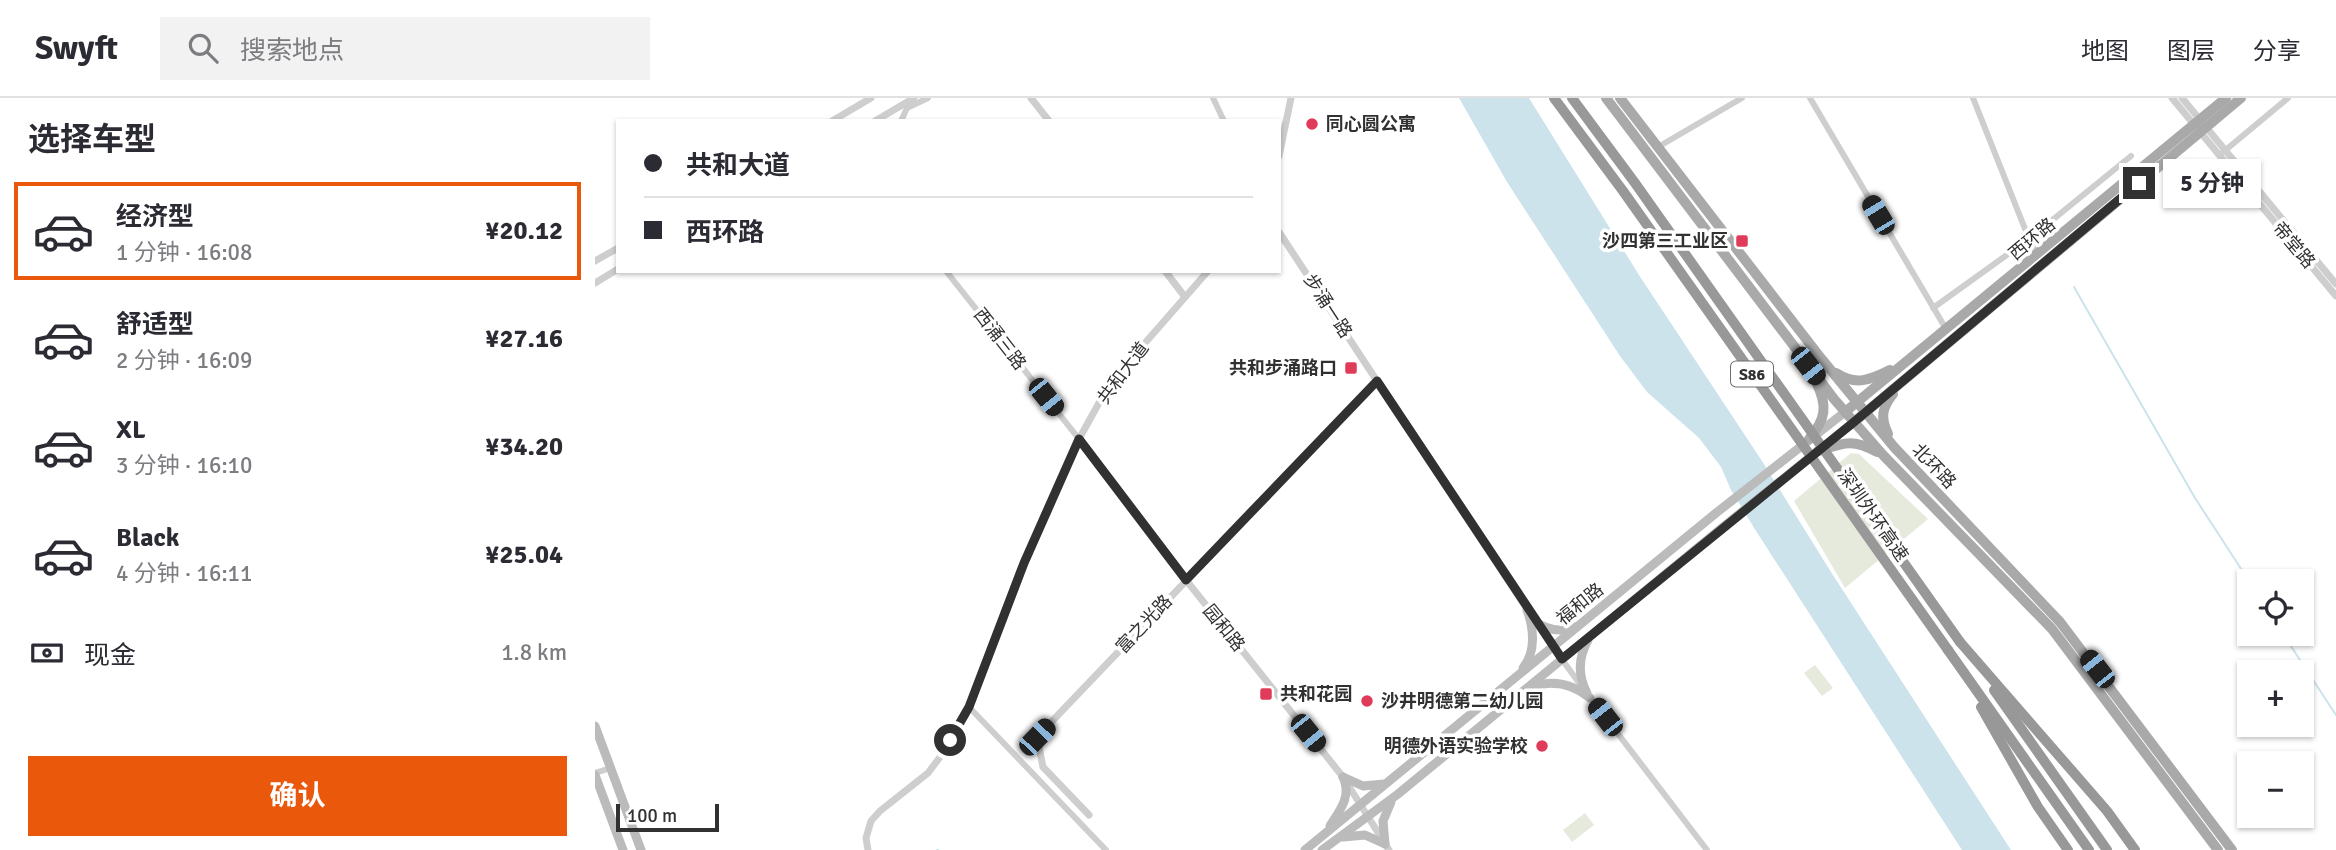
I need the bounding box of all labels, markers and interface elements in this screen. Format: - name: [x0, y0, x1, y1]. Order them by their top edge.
- search box: [160, 17, 650, 80]
- text: Swyft: [35, 28, 118, 69]
- icon: search: [184, 29, 222, 67]
- text: 搜索地点: [240, 35, 344, 67]
- text: 地图: [2081, 36, 2129, 66]
- text: 图层: [2167, 36, 2215, 66]
- text: 分享: [2253, 36, 2301, 66]
- place label: 同心圆公寓: [1326, 113, 1416, 135]
- marker: 同心圆公寓: [1304, 116, 1320, 132]
- text: 选择车型: [28, 120, 156, 159]
- text: 共和大道: [686, 150, 790, 182]
- callout: 5 分钟: [2163, 158, 2261, 208]
- route end: [2123, 167, 2155, 199]
- text: 5 分钟: [2180, 169, 2244, 198]
- car: [1859, 192, 1898, 238]
- icon: car: [32, 200, 95, 263]
- text: 经济型: [116, 201, 194, 233]
- street label: 西环路: [2004, 213, 2060, 265]
- text: ¥20.12: [485, 215, 563, 247]
- text: 西环路: [686, 217, 764, 249]
- street label: 帝堂路: [2268, 217, 2320, 273]
- place label: 沙四第三工业区: [1602, 230, 1728, 252]
- marker: 沙四第三工业区: [1734, 233, 1750, 249]
- text: 1 分钟 · 16:08: [116, 238, 252, 267]
- street label: 步涌一路: [1299, 270, 1357, 342]
- street label: 西涌三路: [969, 304, 1031, 374]
- icon: car: [32, 308, 95, 371]
- text: 舒适型: [116, 309, 194, 341]
- text: ¥27.16: [485, 323, 563, 355]
- street label: 共和大道: [1093, 338, 1153, 408]
- car: [1787, 343, 1830, 389]
- text: 2 分钟 · 16:09: [116, 346, 252, 375]
- place label: 共和步涌路口: [1229, 357, 1337, 379]
- marker: 共和步涌路口: [1343, 360, 1359, 376]
- road number: S86: [1731, 362, 1773, 386]
- car: [1025, 374, 1068, 420]
- text: XL: [116, 414, 146, 446]
- icon: car: [32, 416, 95, 479]
- text: ¥34.20: [485, 431, 563, 463]
- street label: 北环路: [1907, 439, 1961, 493]
- text: 3 分钟 · 16:10: [116, 451, 252, 480]
- street label: 深圳外环高速: [1833, 464, 1913, 566]
- text: Black: [116, 522, 179, 554]
- icon: car: [32, 524, 95, 587]
- text: ¥25.04: [485, 539, 563, 571]
- text: 4 分钟 · 16:11: [116, 559, 252, 588]
- map controls: [2237, 569, 2314, 828]
- button: locate: [2237, 569, 2314, 646]
- street label: 福和路: [1552, 578, 1608, 630]
- street label: 富之光路: [1111, 590, 1177, 658]
- street label: 园和路: [1198, 600, 1250, 656]
- icon: cash: [28, 634, 66, 672]
- text: 1.8 km: [501, 638, 567, 667]
- text: 现金: [84, 640, 136, 672]
- car: [2076, 646, 2119, 692]
- button: +: [2237, 660, 2314, 737]
- place label: 共和花园: [1280, 683, 1352, 705]
- marker: 共和花园: [1258, 686, 1274, 702]
- place label: 沙井明德第二幼儿园: [1381, 690, 1543, 712]
- marker: 沙井明德第二幼儿园: [1359, 693, 1375, 709]
- car: [1584, 694, 1627, 740]
- car: [1287, 710, 1330, 756]
- car: [1015, 715, 1060, 759]
- route start: [934, 724, 966, 756]
- place label: 明德外语实验学校: [1384, 735, 1528, 757]
- marker: 明德外语实验学校: [1534, 738, 1550, 754]
- button: −: [2237, 751, 2314, 828]
- button: 确认: [28, 756, 567, 836]
- scale bar: [616, 801, 719, 833]
- text: 100 m: [627, 804, 677, 828]

